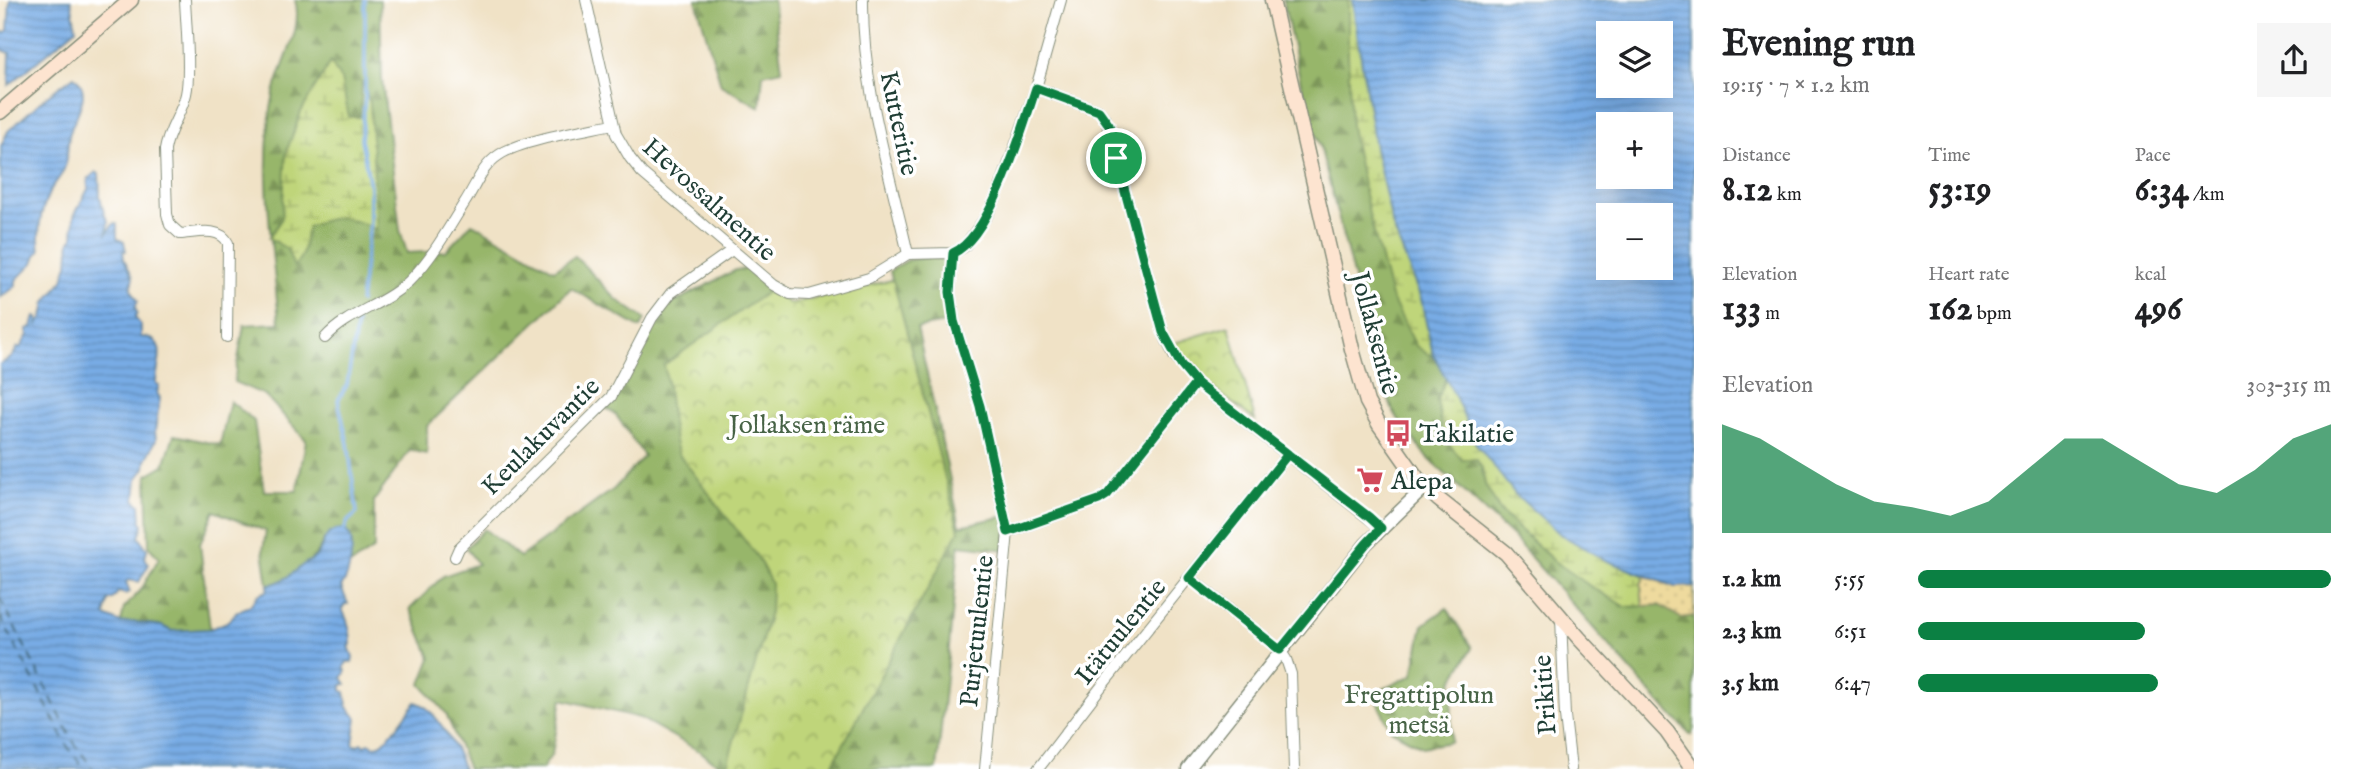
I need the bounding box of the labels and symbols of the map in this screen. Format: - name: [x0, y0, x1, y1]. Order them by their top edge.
- street label: Kutteritie: [871, 68, 926, 179]
- pin: [1086, 128, 1146, 188]
- street label: Hevossalmentie: [635, 131, 783, 269]
- street label: Jollaksentie: [1342, 265, 1407, 398]
- street label: Keulakuvantie: [475, 371, 607, 503]
- park label: Jollaksen räme: [726, 409, 885, 442]
- bus stop icon: Takilatie: [1383, 418, 1413, 448]
- place label: Takilatie: [1419, 418, 1514, 451]
- supermarket icon: Alepa: [1355, 465, 1385, 495]
- place label: Alepa: [1390, 465, 1454, 498]
- street label: Purjetuulentie: [953, 554, 1002, 709]
- street label: Itätuulentie: [1068, 572, 1174, 692]
- street label: Prikitie: [1526, 654, 1565, 736]
- park label: Fregattipolun metsä: [1344, 679, 1494, 742]

